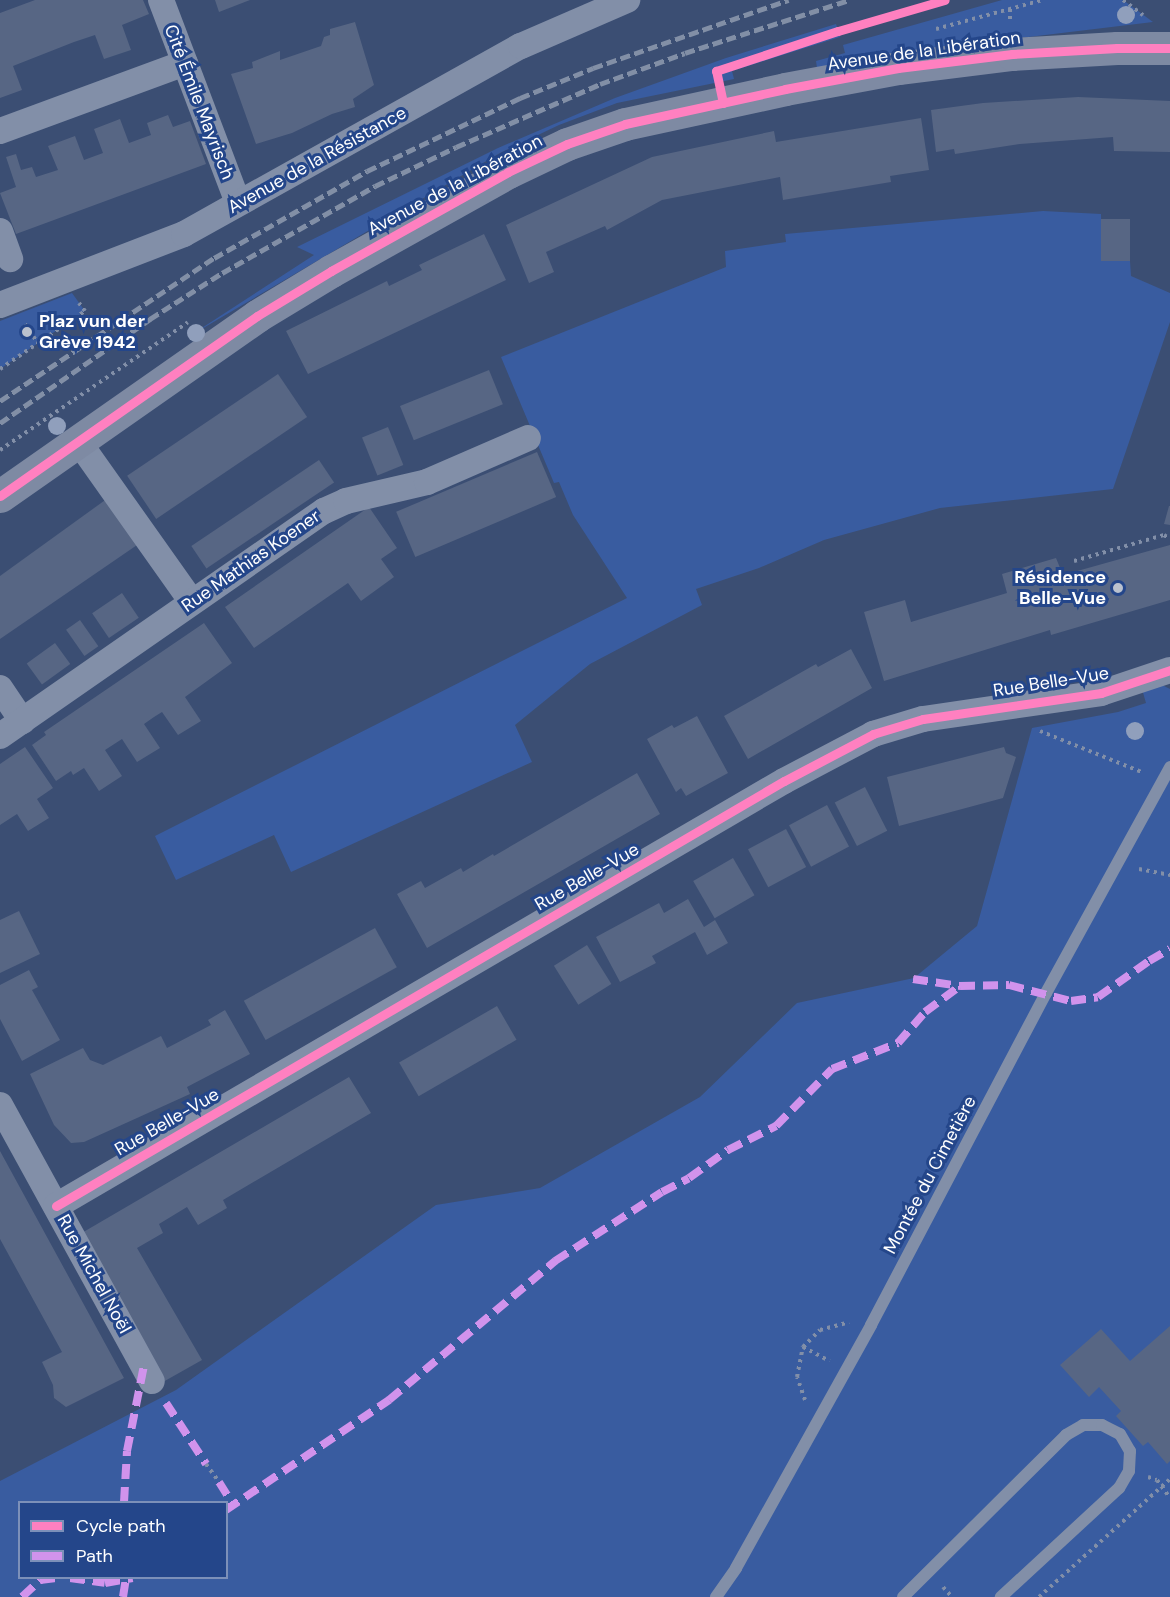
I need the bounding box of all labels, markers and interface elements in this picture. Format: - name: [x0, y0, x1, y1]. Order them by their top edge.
- street label: Cité Émile Mayrisch: [160, 22, 238, 182]
- street label: Avenue de la Libération: [826, 27, 1022, 75]
- street label: Avenue de la Résistance: [224, 102, 410, 218]
- street label: Avenue de la Libération: [364, 130, 546, 240]
- place label: Plaz vun der Grève 1942: [39, 311, 145, 354]
- marker: Plaz vun der Grève 1942: [20, 325, 34, 339]
- street label: Rue Mathias Koener: [178, 505, 324, 617]
- place label: Résidence Belle-Vue: [1014, 567, 1106, 610]
- marker: Résidence Belle-Vue: [1111, 581, 1125, 595]
- street label: Rue Belle-Vue: [992, 662, 1110, 702]
- street label: Rue Belle-Vue: [531, 838, 643, 916]
- street label: Rue Belle-Vue: [111, 1083, 223, 1161]
- street label: Montée du Cimetière: [879, 1092, 981, 1258]
- street label: Rue Michel Noël: [52, 1211, 136, 1337]
- legend: [18, 1501, 228, 1579]
- text: Cycle path: [76, 1514, 166, 1538]
- text: Path: [76, 1544, 113, 1568]

